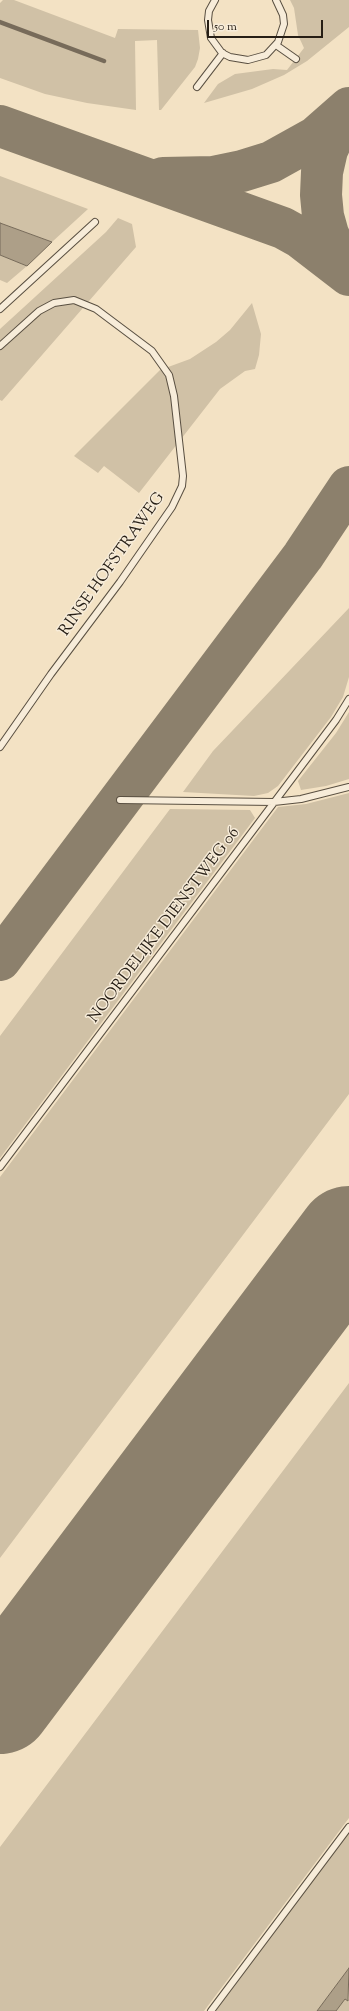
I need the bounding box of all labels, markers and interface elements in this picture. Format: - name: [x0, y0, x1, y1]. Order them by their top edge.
- scale bar: [209, 12, 325, 38]
- text: 50 m: [214, 18, 237, 36]
- street label: RINSE HOFSTRAWEG: [56, 490, 170, 640]
- street label: NOORDELIJKE DIENSTWEG 06: [85, 825, 245, 1027]

